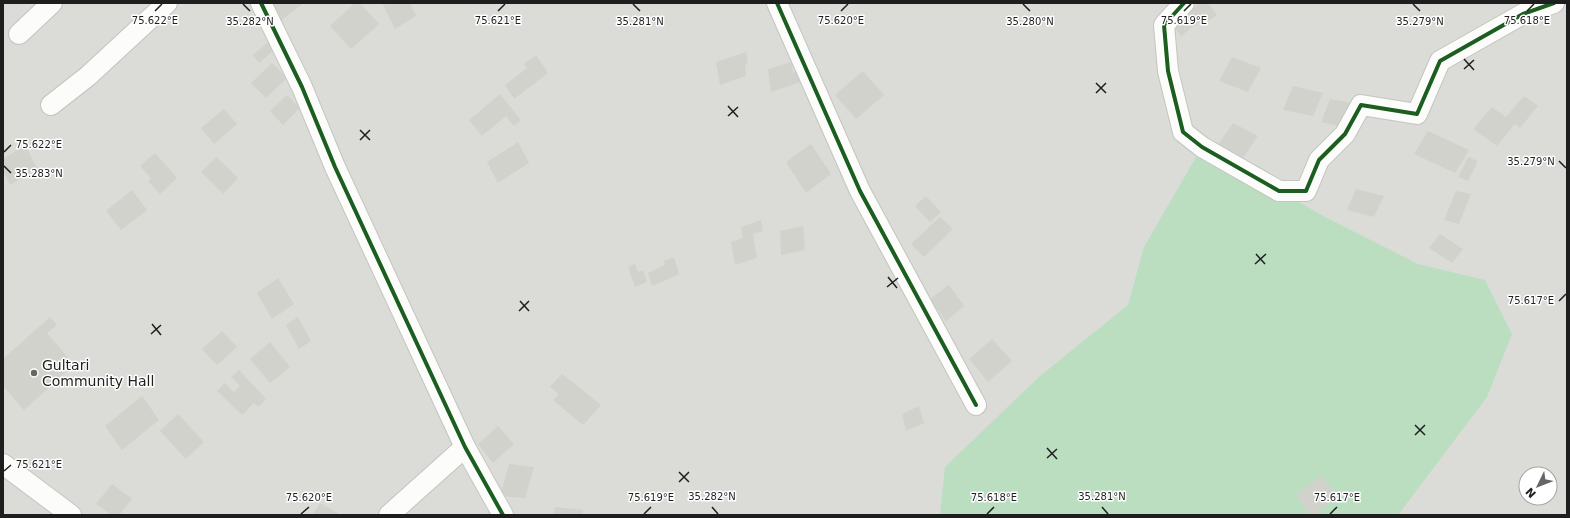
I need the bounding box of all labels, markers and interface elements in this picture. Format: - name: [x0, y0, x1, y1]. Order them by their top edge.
- text: 75.622°E: [132, 15, 178, 26]
- text: 75.621°E: [475, 15, 521, 26]
- text: 75.620°E: [818, 15, 864, 26]
- text: 75.619°E: [1161, 15, 1207, 26]
- text: 75.618°E: [1504, 15, 1550, 26]
- text: 35.282°N: [226, 16, 274, 27]
- text: 35.281°N: [616, 16, 664, 27]
- text: 35.280°N: [1006, 16, 1054, 27]
- text: 35.279°N: [1396, 16, 1444, 27]
- text: 75.622°E: [16, 139, 62, 150]
- text: 35.279°N: [1507, 156, 1555, 167]
- text: 35.283°N: [15, 168, 63, 179]
- text: 75.617°E: [1508, 295, 1554, 306]
- place label: Gultari Community Hall: [42, 357, 154, 389]
- marker: Gultari Community Hall: [29, 368, 39, 378]
- text: 75.621°E: [16, 459, 62, 470]
- north arrow: [1518, 466, 1558, 506]
- text: N: [1523, 485, 1539, 500]
- text: 35.282°N: [688, 491, 736, 502]
- text: 35.281°N: [1078, 491, 1126, 502]
- text: 75.620°E: [286, 492, 332, 503]
- text: 75.619°E: [628, 492, 674, 503]
- text: 75.618°E: [971, 492, 1017, 503]
- text: 75.617°E: [1314, 492, 1360, 503]

